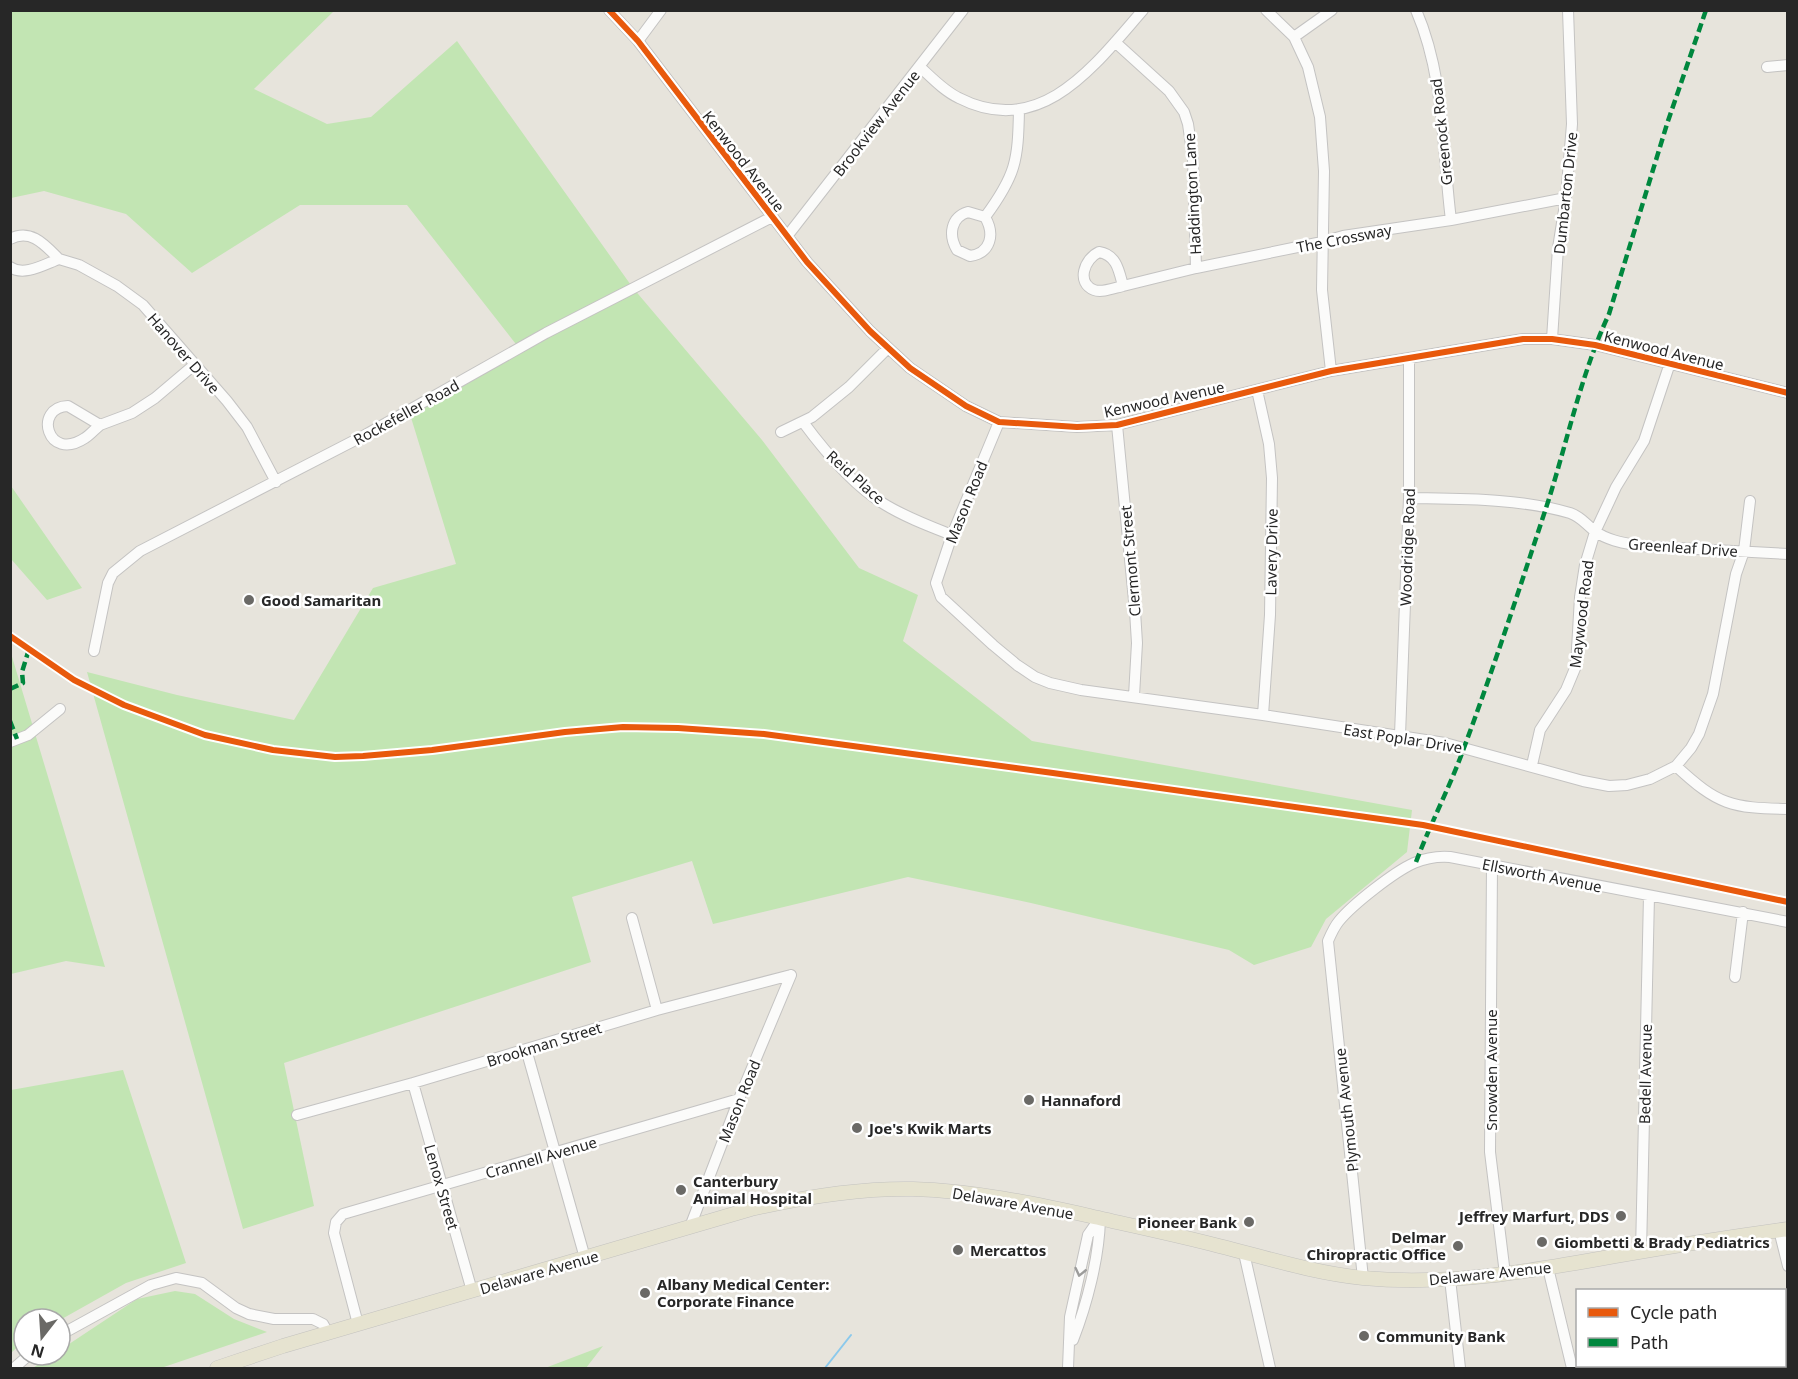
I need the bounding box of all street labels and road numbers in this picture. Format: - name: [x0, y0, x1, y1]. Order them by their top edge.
- street label: Brookview Avenue: [828, 66, 924, 180]
- street label: Greenock Road: [1425, 78, 1457, 186]
- street label: Kenwood Avenue: [698, 106, 790, 216]
- street label: Dumbarton Drive: [1549, 131, 1581, 255]
- street label: Haddington Lane: [1179, 133, 1205, 255]
- street label: The Crossway: [1295, 219, 1394, 257]
- street label: Hanover Drive: [143, 308, 225, 398]
- street label: Kenwood Avenue: [1602, 325, 1726, 375]
- street label: Rockefeller Road: [350, 375, 462, 449]
- street label: Kenwood Avenue: [1102, 376, 1226, 422]
- street label: Reid Place: [823, 446, 889, 508]
- street label: Mason Road: [940, 458, 992, 546]
- street label: Woodridge Road: [1395, 488, 1419, 606]
- street label: Clermont Street: [1115, 504, 1145, 617]
- street label: Lavery Drive: [1260, 508, 1282, 596]
- street label: Greenleaf Drive: [1627, 533, 1739, 561]
- street label: Maywood Road: [1564, 559, 1598, 669]
- street label: East Poplar Drive: [1342, 719, 1464, 757]
- street label: Ellsworth Avenue: [1480, 854, 1604, 896]
- street label: Snowden Avenue: [1481, 1009, 1501, 1131]
- street label: Brookman Street: [484, 1017, 605, 1071]
- street label: Bedell Avenue: [1634, 1024, 1656, 1124]
- street label: Plymouth Avenue: [1330, 1047, 1362, 1173]
- street label: Mason Road: [713, 1057, 765, 1145]
- street label: Crannell Avenue: [483, 1132, 599, 1182]
- street label: Lenox Street: [420, 1142, 464, 1233]
- street label: Delaware Avenue: [951, 1182, 1075, 1224]
- street label: Delaware Avenue: [477, 1245, 601, 1299]
- street label: Delaware Avenue: [1428, 1257, 1552, 1289]

